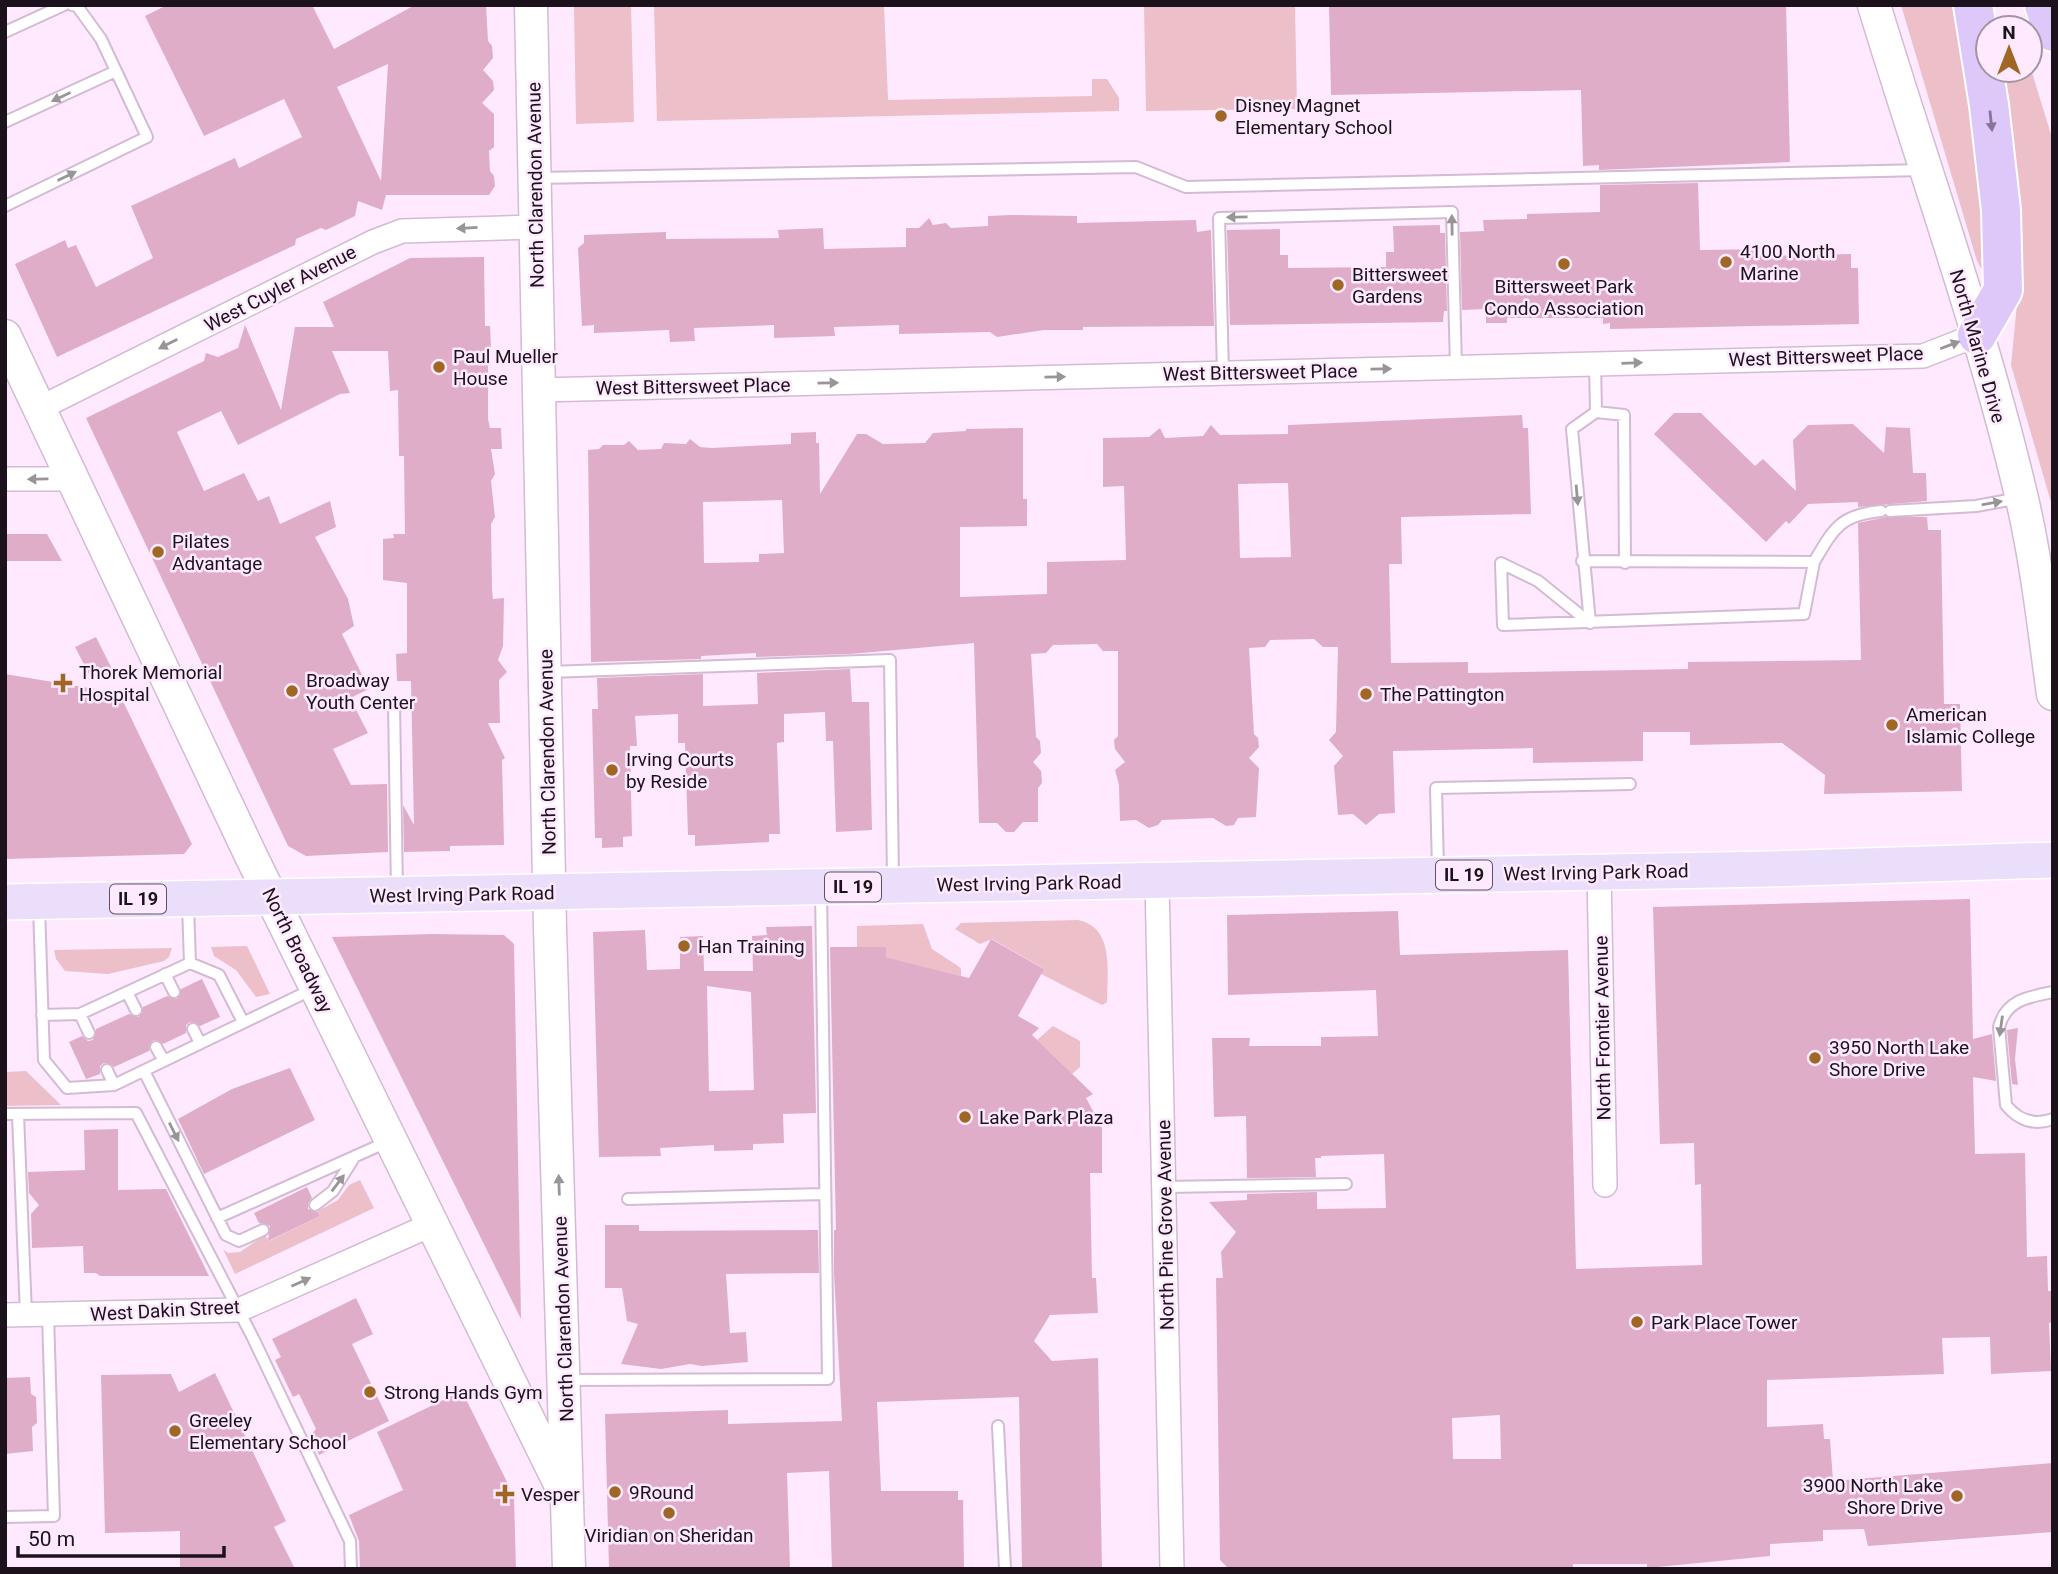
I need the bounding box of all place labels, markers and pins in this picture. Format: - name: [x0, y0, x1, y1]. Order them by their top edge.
- place label: Disney Magnet Elementary School: [1235, 94, 1393, 139]
- marker: Disney Magnet Elementary School: [1213, 108, 1229, 124]
- place label: 4100 North Marine: [1740, 240, 1835, 285]
- marker: 4100 North Marine: [1718, 254, 1734, 270]
- marker: Bittersweet Park Condo Association: [1556, 256, 1572, 272]
- place label: Bittersweet Gardens: [1352, 263, 1448, 308]
- place label: Bittersweet Park Condo Association: [1484, 275, 1644, 320]
- marker: Bittersweet Gardens: [1330, 277, 1346, 293]
- place label: Paul Mueller House: [453, 345, 558, 390]
- marker: Paul Mueller House: [431, 359, 447, 375]
- place label: Pilates Advantage: [172, 530, 262, 575]
- marker: Pilates Advantage: [150, 544, 166, 560]
- place label: Thorek Memorial Hospital: [79, 661, 223, 706]
- place label: Broadway Youth Center: [306, 669, 416, 714]
- marker: Thorek Memorial Hospital: [53, 673, 73, 693]
- marker: Broadway Youth Center: [284, 683, 300, 699]
- place label: The Pattington: [1380, 683, 1504, 706]
- marker: The Pattington: [1358, 686, 1374, 702]
- place label: American Islamic College: [1906, 703, 2035, 748]
- marker: American Islamic College: [1884, 717, 1900, 733]
- place label: Irving Courts by Reside: [626, 748, 734, 793]
- marker: Irving Courts by Reside: [604, 762, 620, 778]
- place label: Han Training: [698, 935, 805, 958]
- marker: Han Training: [676, 938, 692, 954]
- place label: 3950 North Lake Shore Drive: [1829, 1036, 1969, 1081]
- marker: 3950 North Lake Shore Drive: [1807, 1050, 1823, 1066]
- place label: Lake Park Plaza: [979, 1106, 1114, 1129]
- marker: Lake Park Plaza: [957, 1109, 973, 1125]
- place label: Park Place Tower: [1651, 1311, 1798, 1334]
- marker: Park Place Tower: [1629, 1314, 1645, 1330]
- place label: Strong Hands Gym: [384, 1381, 543, 1404]
- marker: Strong Hands Gym: [362, 1384, 378, 1400]
- place label: Greeley Elementary School: [189, 1409, 347, 1454]
- marker: Greeley Elementary School: [167, 1423, 183, 1439]
- place label: 3900 North Lake Shore Drive: [1803, 1474, 1943, 1519]
- place label: 9Round: [629, 1481, 694, 1504]
- place label: Vesper: [521, 1483, 580, 1506]
- marker: Vesper: [495, 1484, 515, 1504]
- marker: 9Round: [607, 1484, 623, 1500]
- marker: 3900 North Lake Shore Drive: [1949, 1488, 1965, 1504]
- marker: Viridian on Sheridan: [661, 1505, 677, 1521]
- place label: Viridian on Sheridan: [584, 1524, 754, 1547]

